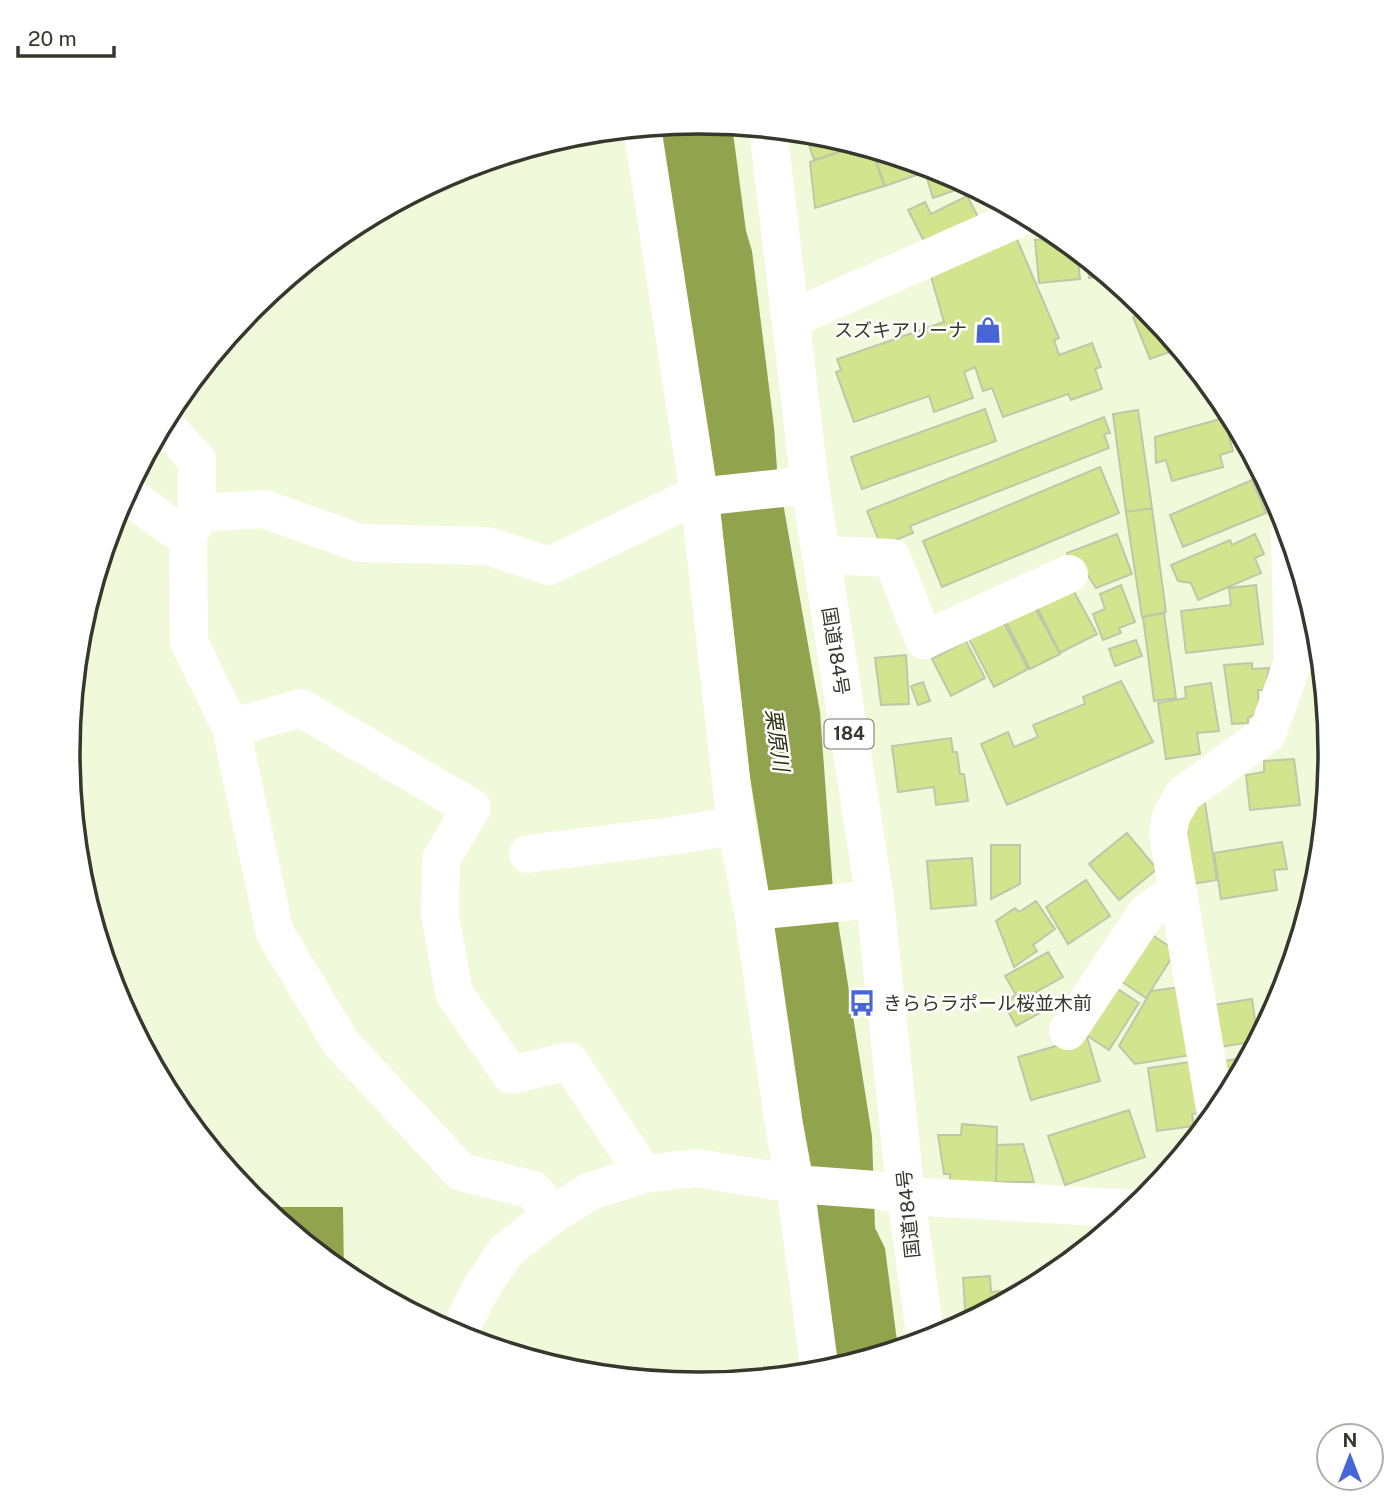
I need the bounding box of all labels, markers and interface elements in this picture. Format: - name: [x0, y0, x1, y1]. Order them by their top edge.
- scale bar: [18, 14, 114, 58]
- text: 20 m: [28, 26, 77, 51]
- shop icon: スズキアリーナ: [973, 315, 1003, 345]
- place label: スズキアリーナ: [834, 319, 967, 341]
- street label: 国道184号: [818, 605, 854, 697]
- water label: 栗原川: [761, 707, 795, 775]
- road number: 184: [824, 720, 874, 748]
- bus stop icon: きららラポール桜並木前: [847, 988, 877, 1018]
- place label: きららラポール桜並木前: [883, 992, 1092, 1014]
- street label: 国道184号: [892, 1169, 924, 1259]
- north arrow: [1315, 1422, 1385, 1492]
- text: N: [1343, 1429, 1357, 1451]

